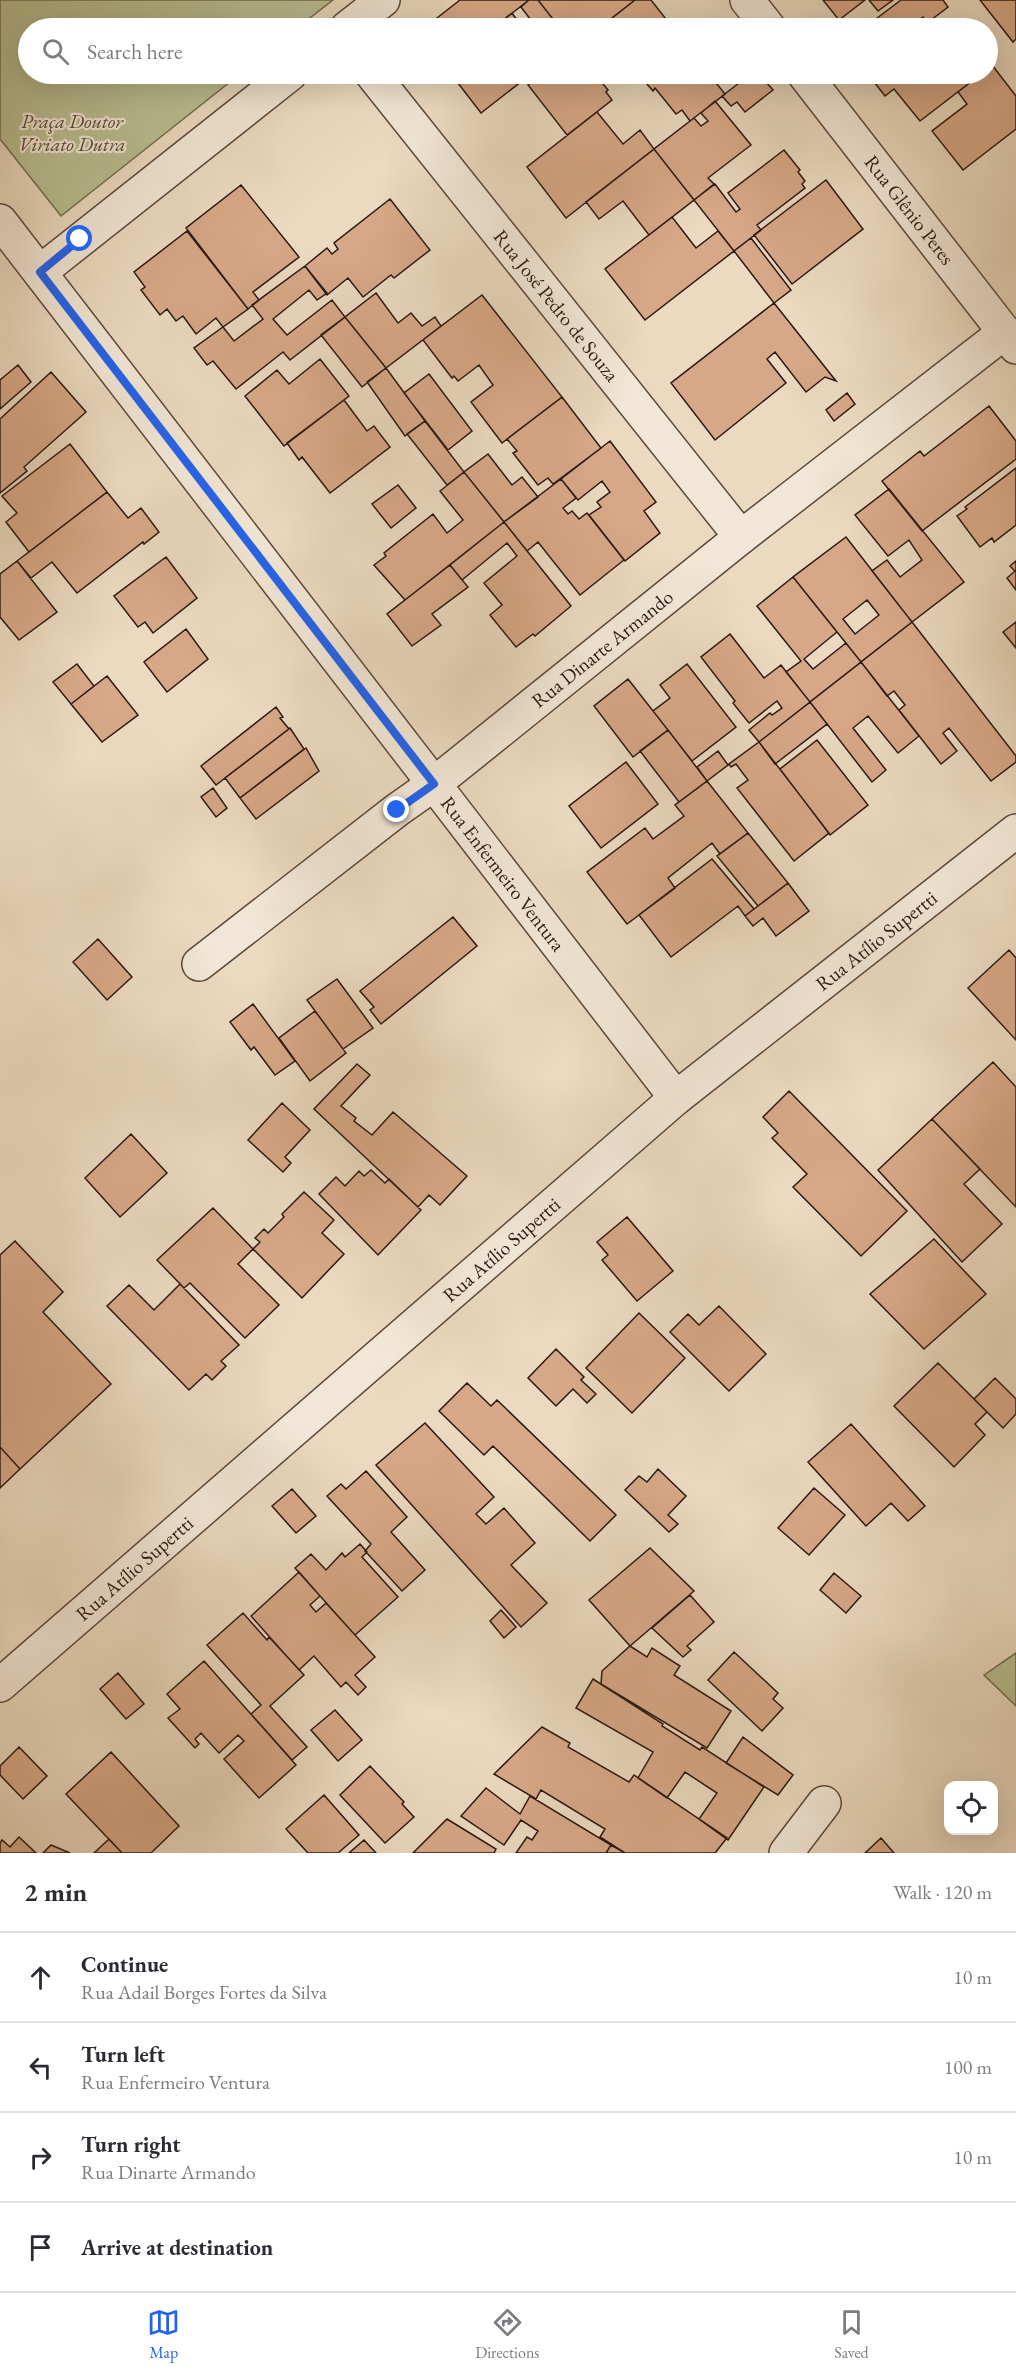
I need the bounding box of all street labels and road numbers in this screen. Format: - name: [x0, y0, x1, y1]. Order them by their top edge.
- street label: Rua Glênio Peres: [859, 150, 960, 270]
- street label: Rua José Pedro de Souza: [488, 224, 625, 387]
- street label: Rua Dinarte Armando: [526, 584, 679, 714]
- street label: Rua Enfermeiro Ventura: [435, 791, 571, 957]
- street label: Rua Atílio Supertti: [810, 885, 942, 997]
- street label: Rua Atílio Supertti: [437, 1191, 566, 1308]
- street label: Rua Atílio Supertti: [70, 1510, 199, 1627]

